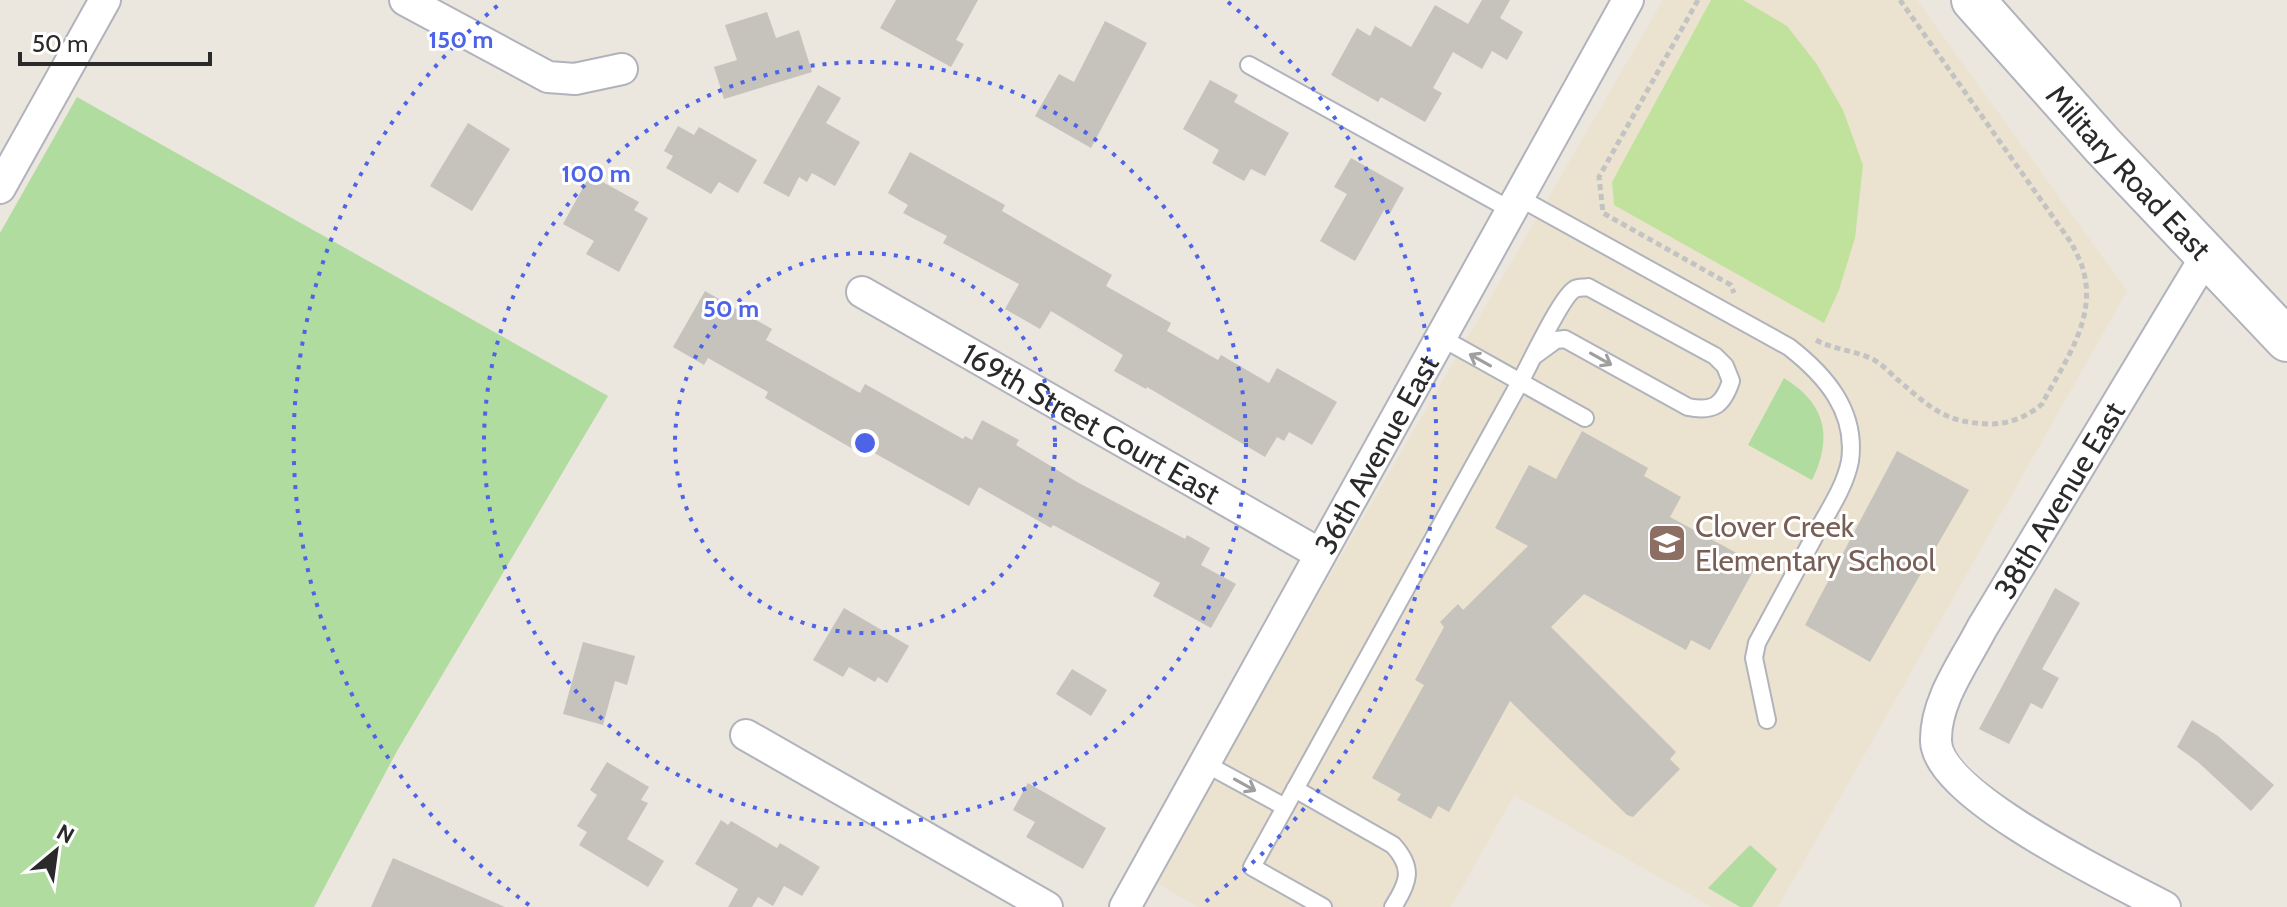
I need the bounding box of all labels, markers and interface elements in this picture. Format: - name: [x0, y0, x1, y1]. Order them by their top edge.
- scale bar: [20, 16, 210, 66]
- text: 150 m: [429, 25, 493, 54]
- text: 50 m: [32, 29, 88, 58]
- street label: Military Road East: [2039, 77, 2219, 267]
- text: 100 m: [561, 159, 631, 188]
- text: 50 m: [703, 294, 759, 323]
- street label: 169th Street Court East: [956, 335, 1227, 511]
- street label: 36th Avenue East: [1306, 348, 1446, 560]
- one-way arrow: [1469, 351, 1492, 367]
- one-way arrow: [1589, 352, 1613, 367]
- street label: 38th Avenue East: [1986, 395, 2132, 605]
- centre of rings: [851, 429, 879, 457]
- place label: Clover Creek Elementary School: [1695, 508, 1935, 579]
- school or university icon: Clover Creek Elementary School: [1646, 522, 1688, 564]
- one-way arrow: [1232, 777, 1256, 793]
- north arrow: [16, 811, 96, 891]
- text: N: [52, 818, 79, 850]

